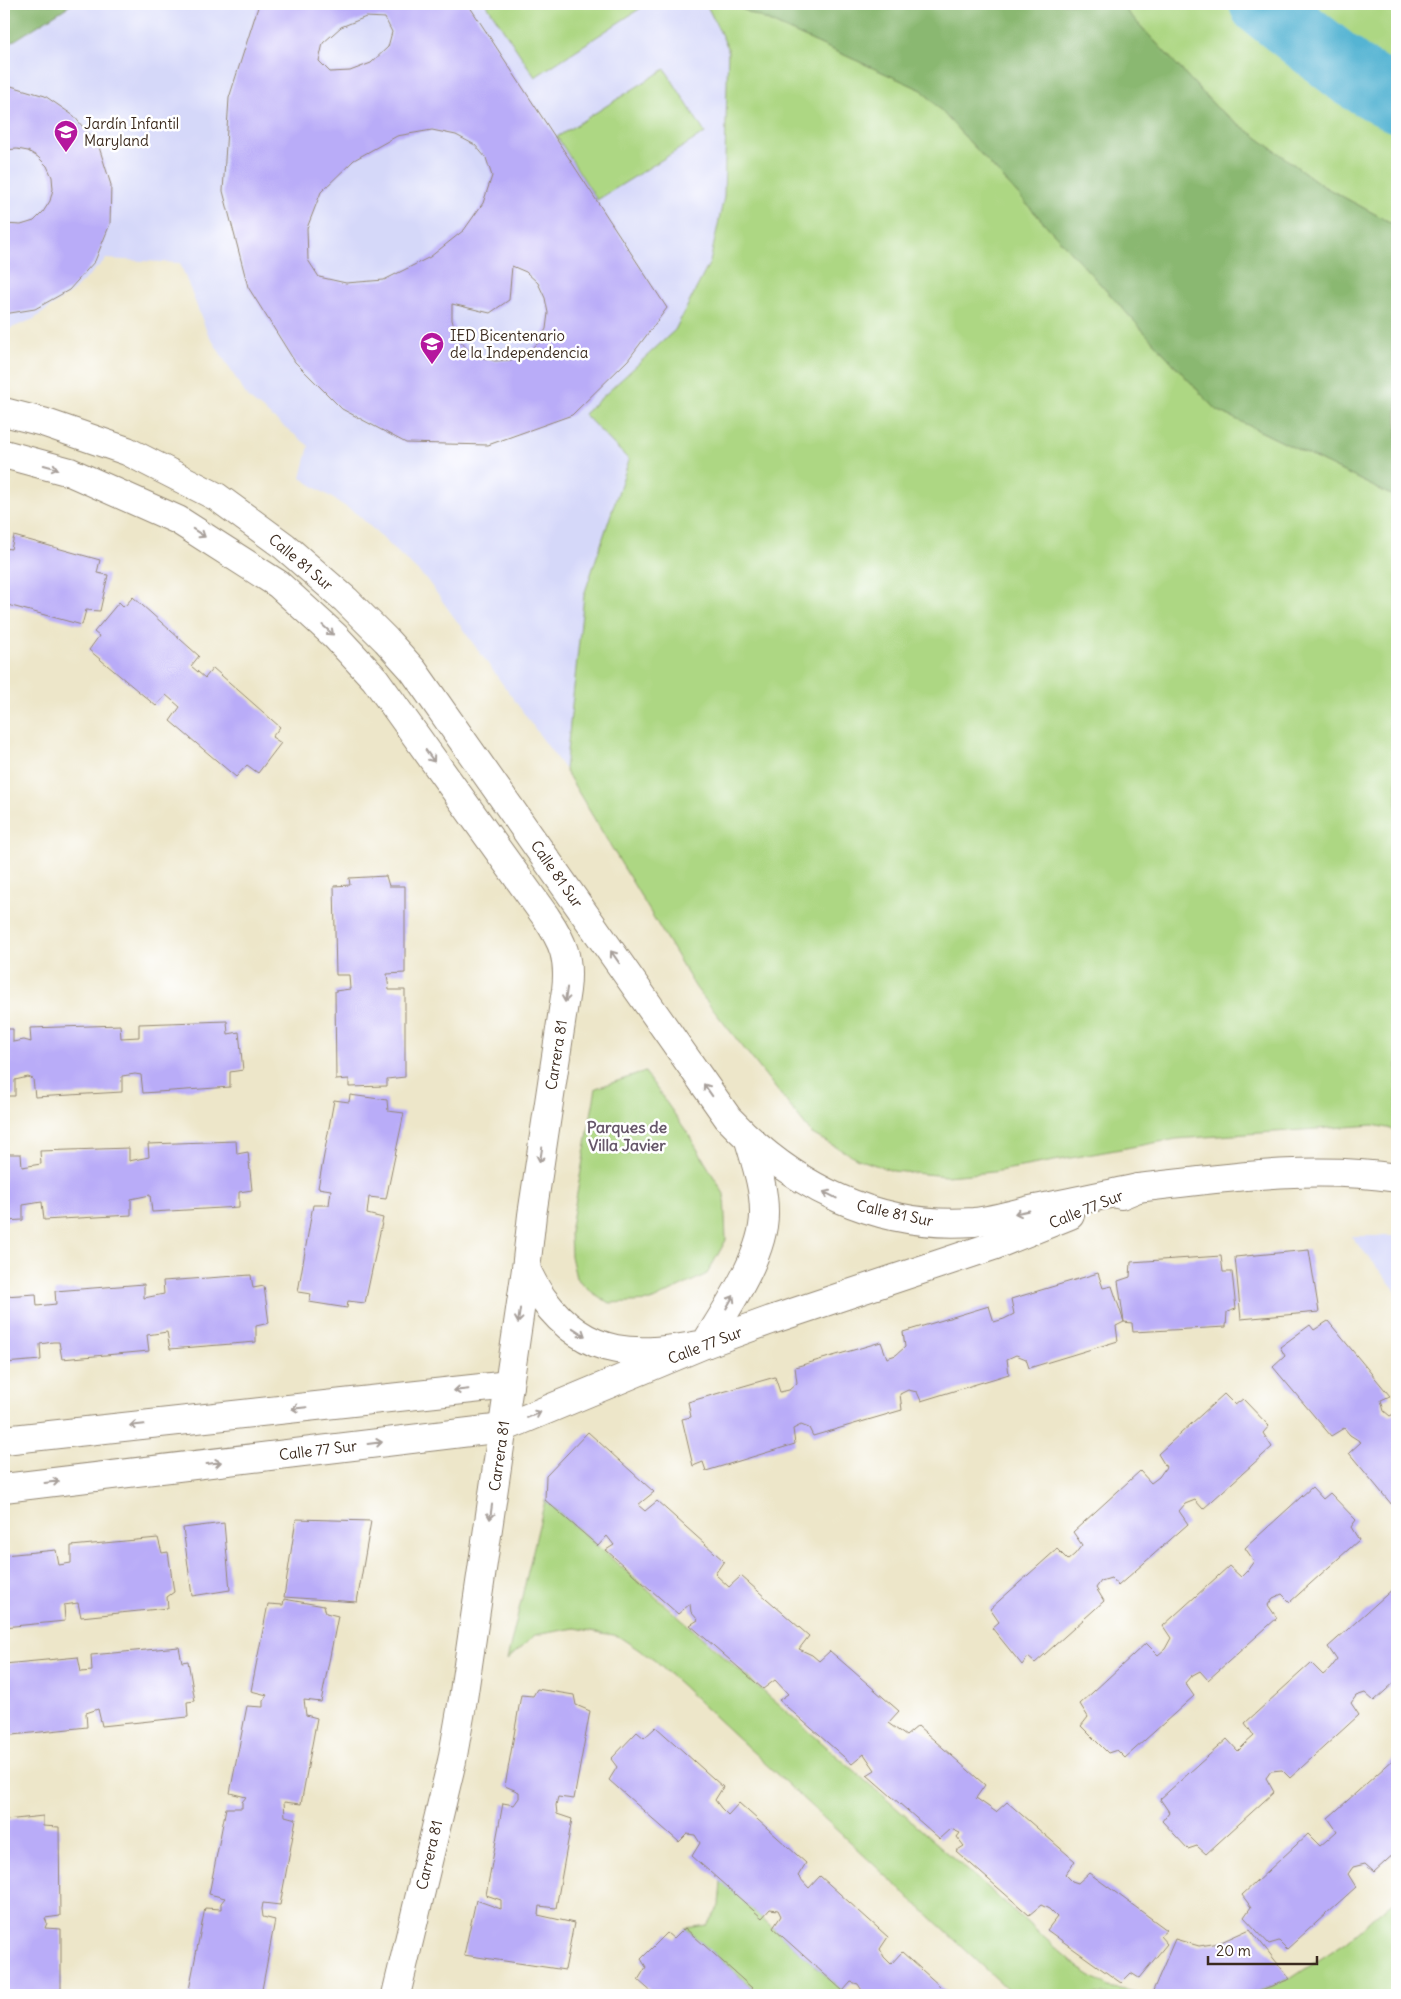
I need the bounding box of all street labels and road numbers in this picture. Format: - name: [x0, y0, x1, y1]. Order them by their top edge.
- street label: Calle 81 Sur: [265, 530, 337, 594]
- street label: Calle 81 Sur: [527, 837, 587, 911]
- street label: Carrera 81: [541, 1019, 571, 1091]
- street label: Calle 77 Sur: [1046, 1186, 1126, 1232]
- street label: Calle 81 Sur: [855, 1196, 935, 1230]
- street label: Calle 77 Sur: [665, 1322, 745, 1368]
- street label: Carrera 81: [485, 1420, 513, 1492]
- street label: Calle 77 Sur: [278, 1436, 358, 1464]
- street label: Carrera 81: [412, 1818, 446, 1892]

